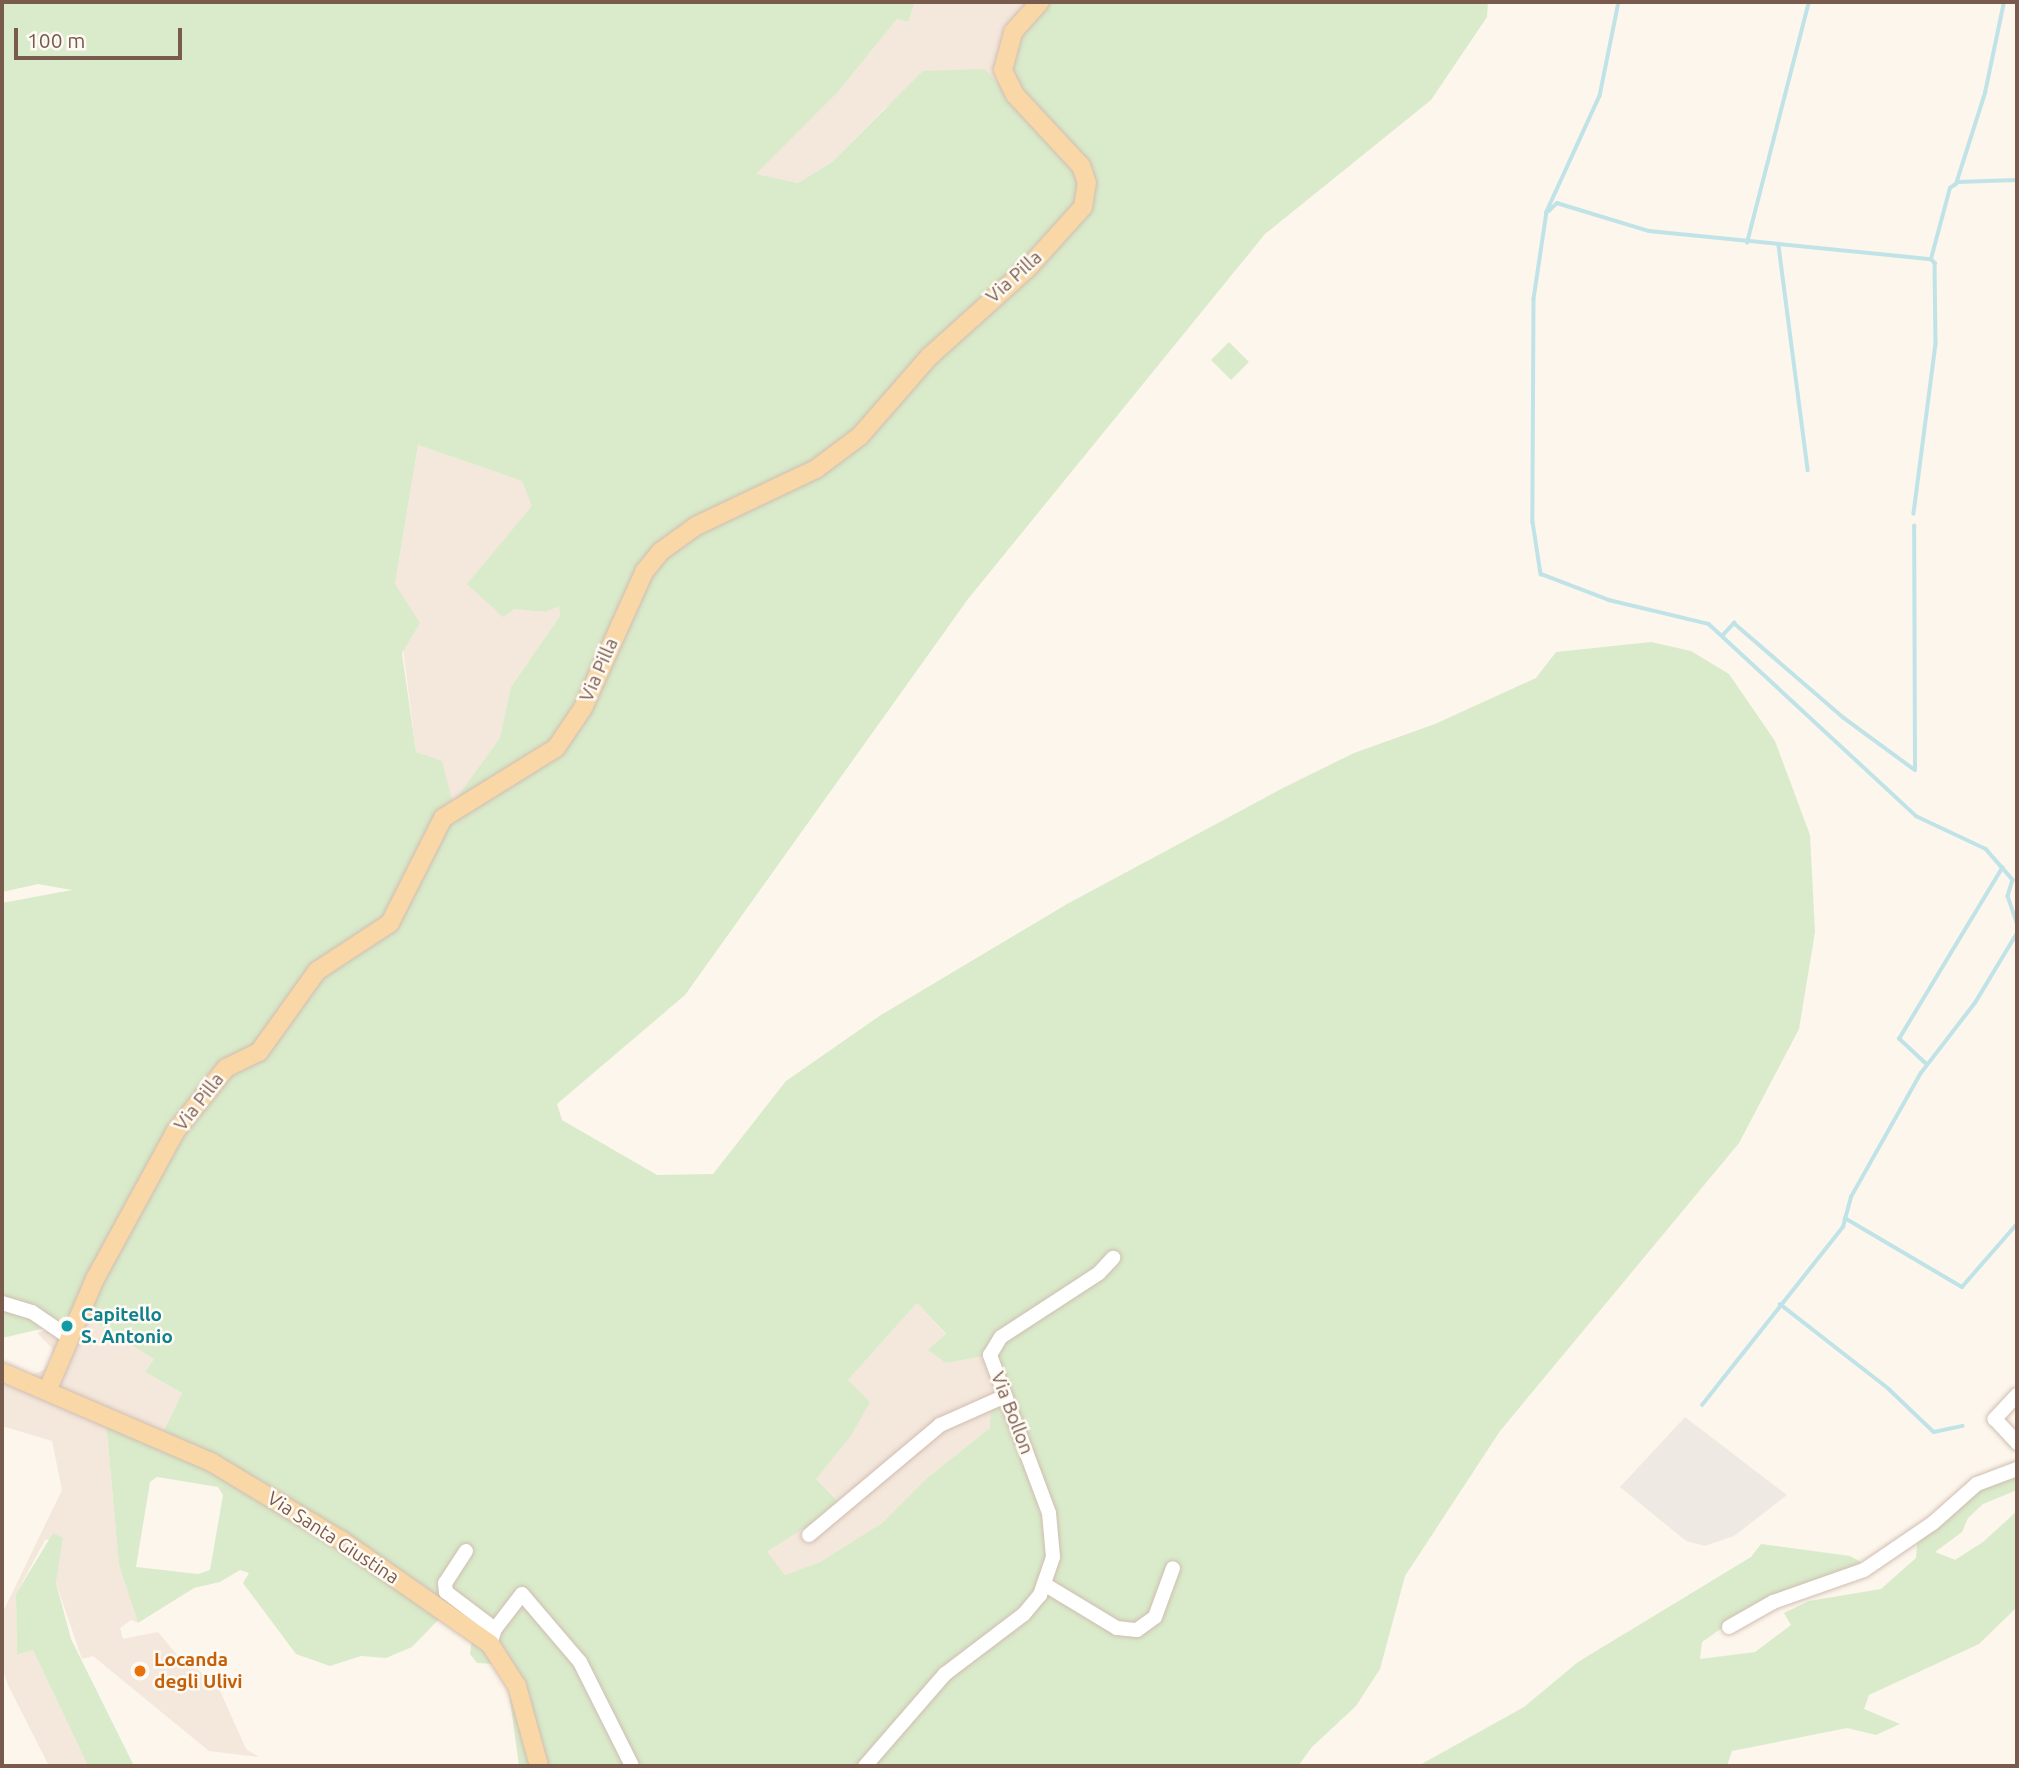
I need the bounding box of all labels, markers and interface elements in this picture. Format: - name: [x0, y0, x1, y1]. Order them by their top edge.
- scale bar: [18, 14, 186, 58]
- text: 100 m: [27, 28, 85, 52]
- street label: Via Pilla: [981, 246, 1047, 308]
- street label: Via Pilla: [575, 635, 623, 705]
- street label: Via Pilla: [169, 1069, 229, 1135]
- place label: Capitello S. Antonio: [81, 1304, 173, 1348]
- marker: Capitello S. Antonio: [59, 1318, 75, 1334]
- street label: Via Bollon: [986, 1369, 1038, 1457]
- street label: Via Santa Giustina: [263, 1487, 403, 1589]
- place label: Locanda degli Ulivi: [154, 1649, 243, 1693]
- marker: Locanda degli Ulivi: [132, 1663, 148, 1679]

